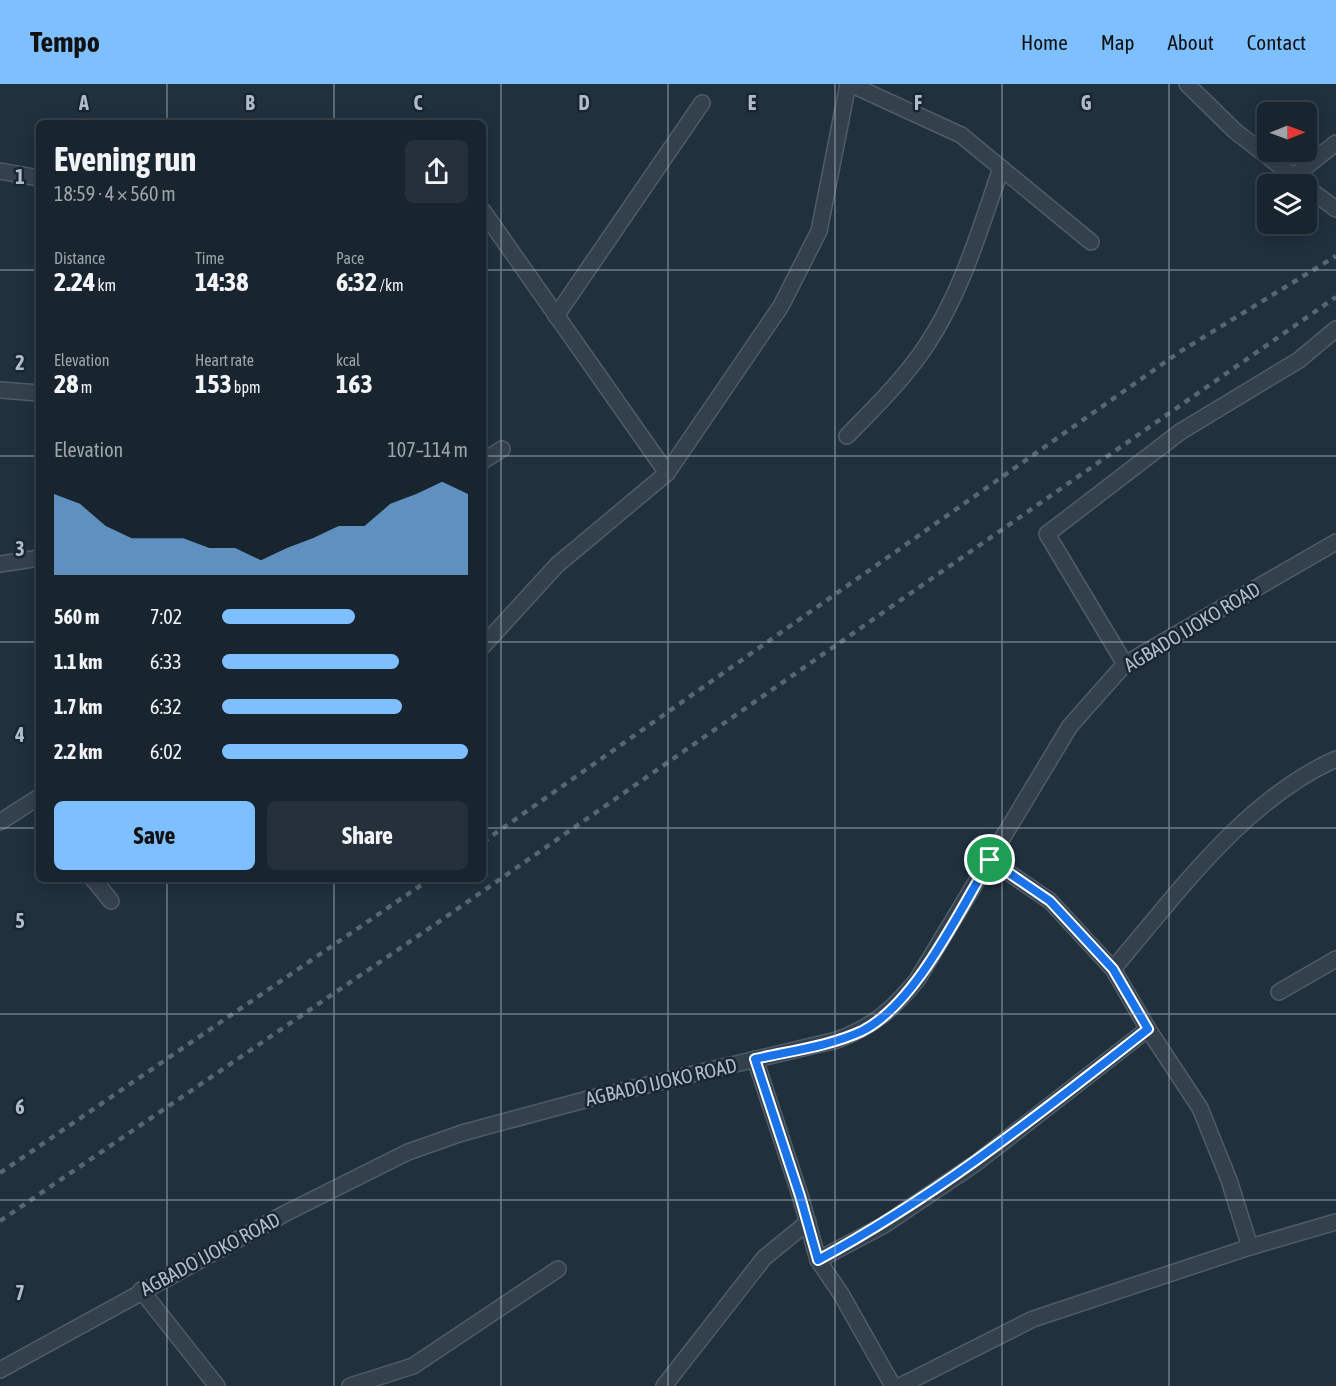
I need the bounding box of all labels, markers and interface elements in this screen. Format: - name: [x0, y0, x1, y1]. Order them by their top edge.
- text: Tempo: [30, 26, 100, 58]
- text: Home: [1021, 30, 1068, 54]
- text: Map: [1101, 30, 1135, 54]
- text: About: [1168, 30, 1214, 54]
- text: Contact: [1247, 30, 1306, 54]
- text: A: [78, 91, 89, 114]
- text: B: [245, 91, 255, 114]
- text: C: [414, 91, 423, 114]
- text: D: [578, 91, 590, 114]
- text: E: [748, 91, 757, 114]
- text: F: [914, 91, 922, 114]
- text: G: [1081, 91, 1092, 114]
- north arrow: [1257, 102, 1317, 162]
- map controls: [1257, 102, 1317, 234]
- text: Evening run: [54, 140, 196, 178]
- button: share: [405, 140, 468, 203]
- text: 1: [15, 165, 25, 188]
- button: layers: [1257, 174, 1317, 234]
- text: 18:59 · 4 × 560 m: [54, 182, 176, 205]
- text: Distance: [54, 249, 105, 267]
- text: Time: [195, 249, 224, 267]
- text: Pace: [336, 249, 364, 267]
- text: 2.24: [54, 267, 95, 297]
- text: 14:38: [195, 267, 249, 297]
- text: 6:32: [336, 267, 377, 297]
- text: km: [95, 276, 116, 294]
- text: /km: [377, 276, 403, 294]
- text: 2: [15, 351, 25, 374]
- text: Elevation: [54, 351, 109, 369]
- text: Heart rate: [195, 351, 254, 369]
- text: kcal: [336, 351, 360, 369]
- text: 28: [54, 369, 78, 399]
- text: 153: [195, 369, 232, 399]
- text: 163: [336, 369, 373, 399]
- text: m: [78, 378, 92, 396]
- text: bpm: [232, 378, 261, 396]
- text: Elevation: [54, 438, 123, 461]
- text: 107–114 m: [387, 438, 468, 461]
- text: 3: [15, 537, 25, 560]
- street label: AGBADO IJOKO ROAD: [1120, 577, 1264, 676]
- text: 560 m: [54, 605, 99, 628]
- text: 7:02: [150, 605, 182, 628]
- text: 1.1 km: [54, 650, 102, 673]
- text: 6:33: [150, 650, 182, 673]
- text: 1.7 km: [54, 695, 102, 718]
- text: 6:32: [150, 695, 182, 718]
- text: 4: [14, 723, 25, 746]
- text: 2.2 km: [54, 740, 102, 763]
- text: 6:02: [150, 740, 182, 763]
- button: Save: [54, 801, 255, 870]
- button: Share: [267, 801, 468, 870]
- pin: [964, 834, 1015, 885]
- icon: arrive: [973, 843, 1006, 876]
- text: 5: [15, 909, 25, 932]
- street label: AGBADO IJOKO ROAD: [583, 1053, 739, 1110]
- text: 6: [15, 1095, 25, 1118]
- street label: AGBADO IJOKO ROAD: [136, 1207, 283, 1300]
- text: 7: [15, 1281, 25, 1304]

